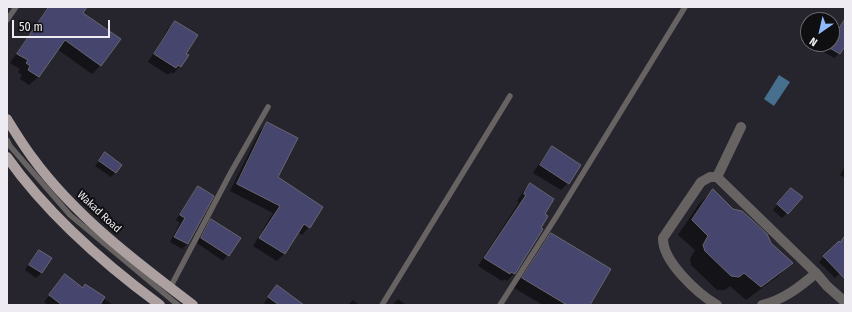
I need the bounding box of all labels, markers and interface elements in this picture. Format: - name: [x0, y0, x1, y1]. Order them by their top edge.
- scale bar: [14, 12, 112, 38]
- north arrow: [800, 12, 840, 52]
- text: 50 m: [19, 20, 43, 34]
- text: N: [807, 34, 820, 49]
- street label: Wakad Road: [74, 188, 124, 236]

